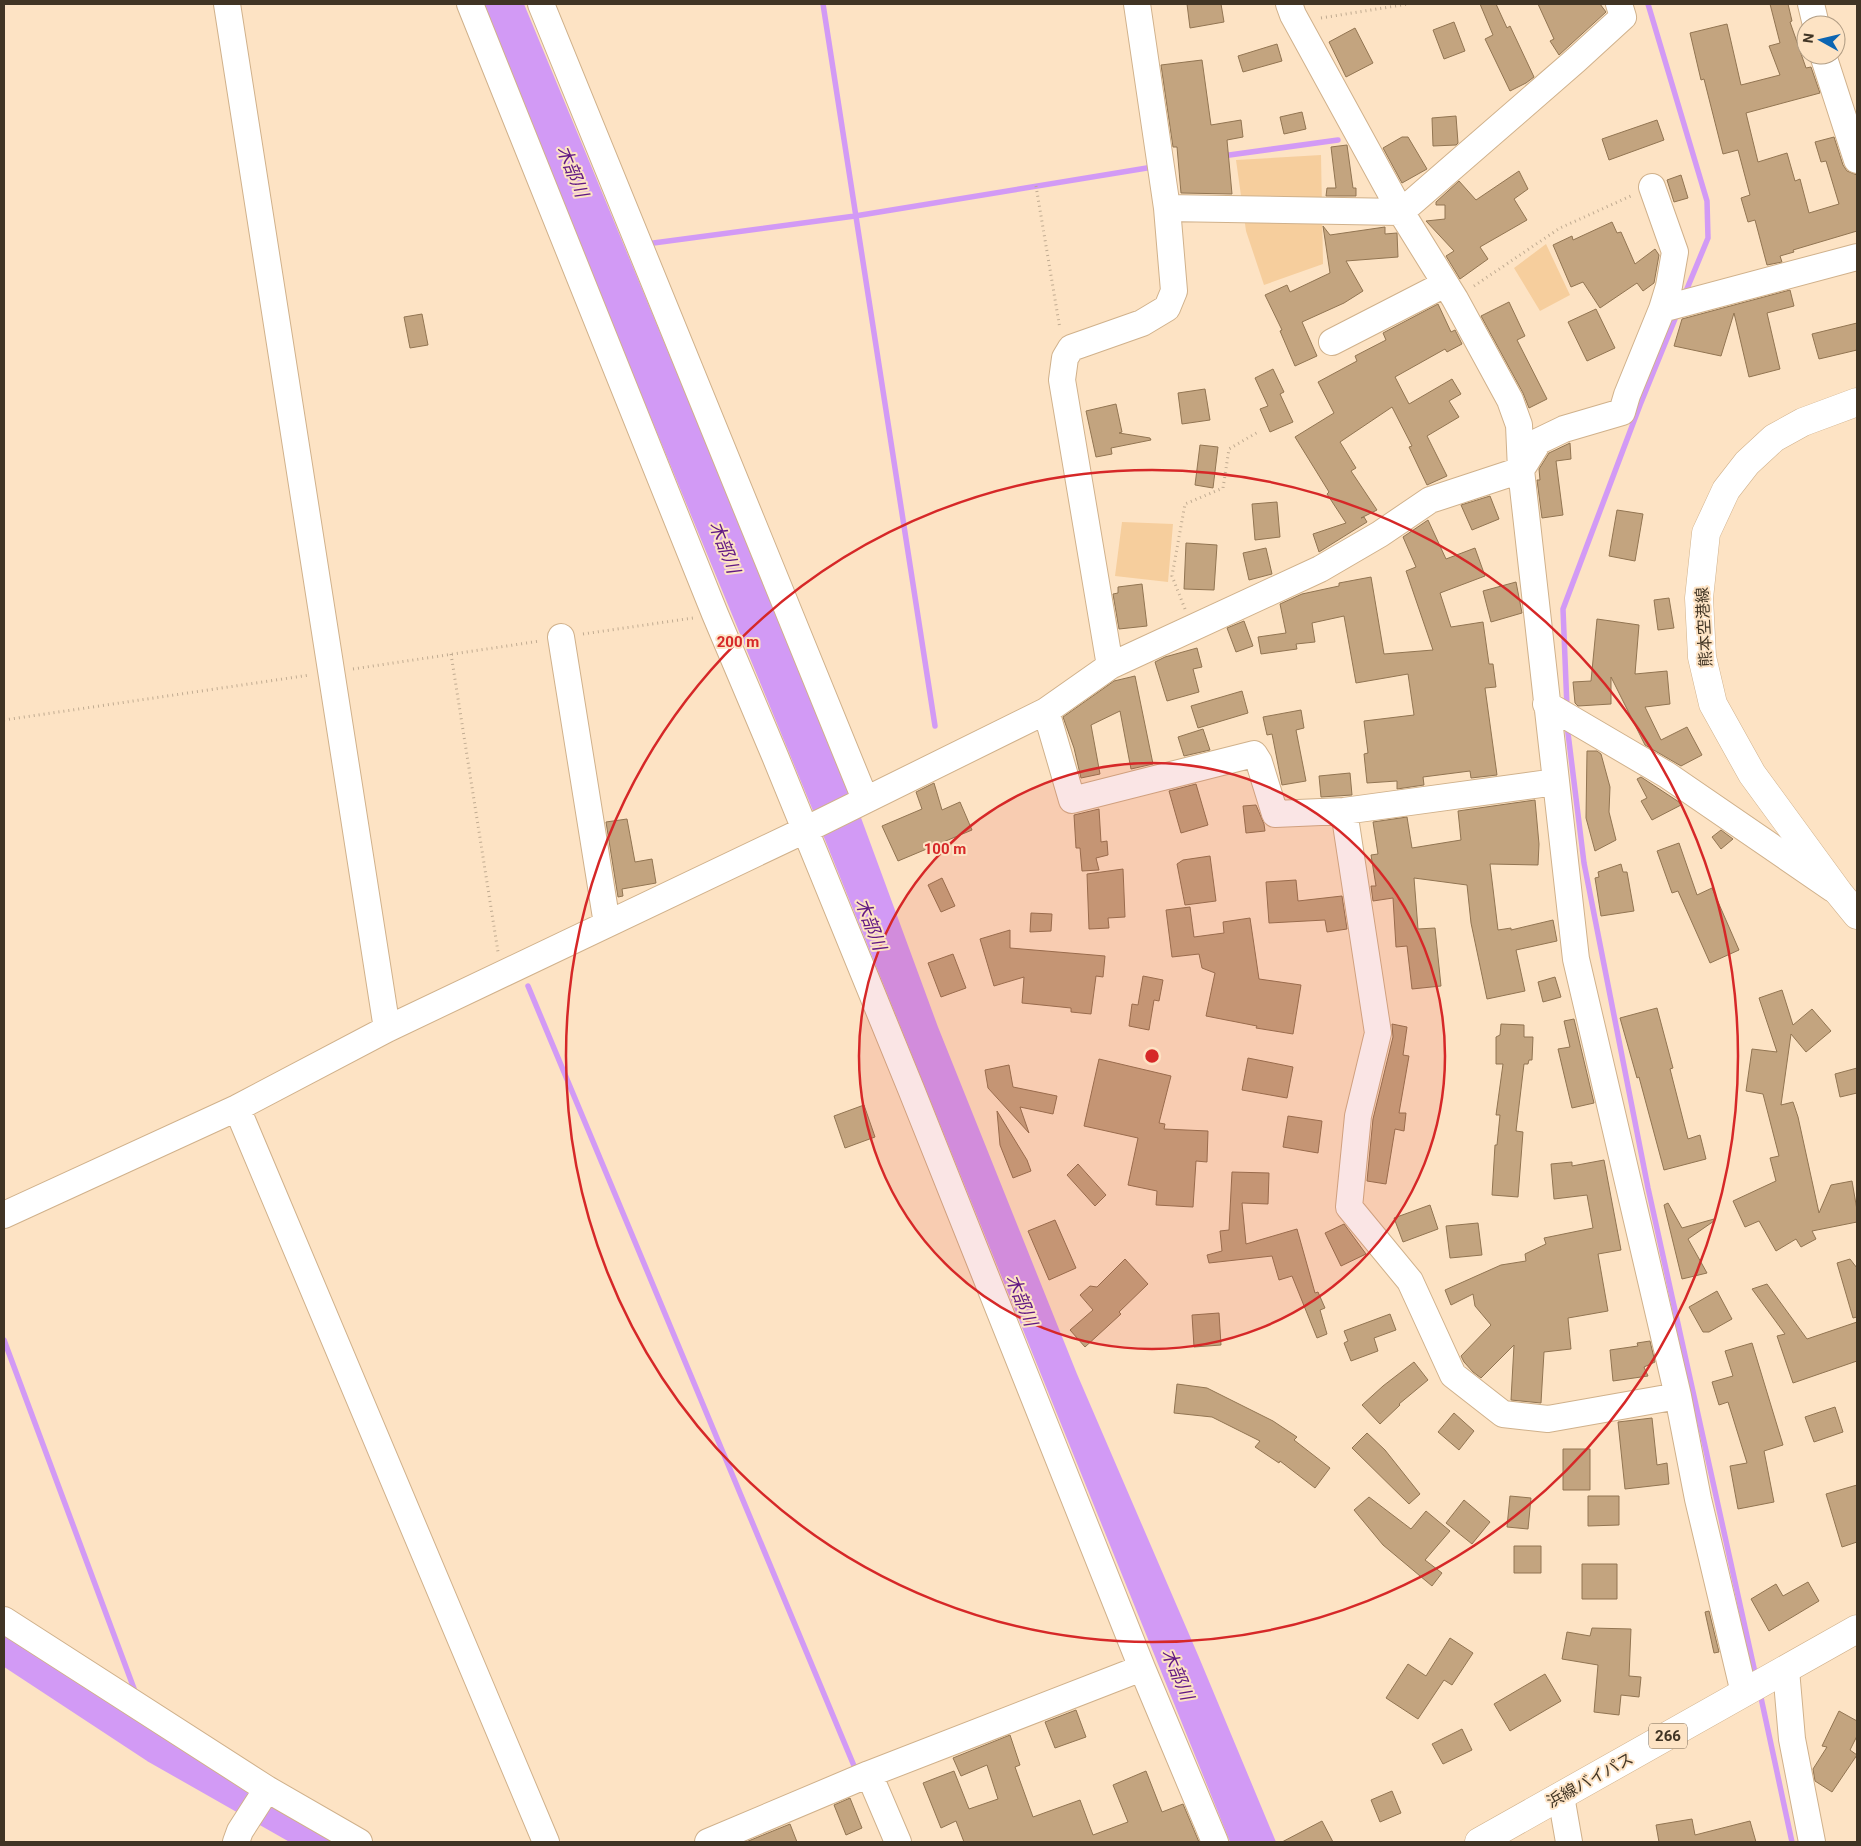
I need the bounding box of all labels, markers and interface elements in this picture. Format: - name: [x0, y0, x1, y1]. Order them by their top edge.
- north arrow: [1796, 15, 1846, 65]
- text: N: [1800, 32, 1817, 44]
- water label: 木部川: [553, 142, 594, 202]
- water label: 木部川: [706, 518, 745, 578]
- street label: 熊本空港線: [1692, 587, 1716, 667]
- text: 200 m: [717, 633, 759, 651]
- text: 100 m: [924, 840, 966, 858]
- water label: 木部川: [852, 895, 891, 955]
- centre of rings: [1143, 1047, 1161, 1065]
- water label: 木部川: [1002, 1271, 1043, 1331]
- water label: 木部川: [1158, 1645, 1199, 1705]
- road number: 266: [1649, 1724, 1687, 1748]
- street label: 浜線バイパス: [1544, 1748, 1636, 1812]

